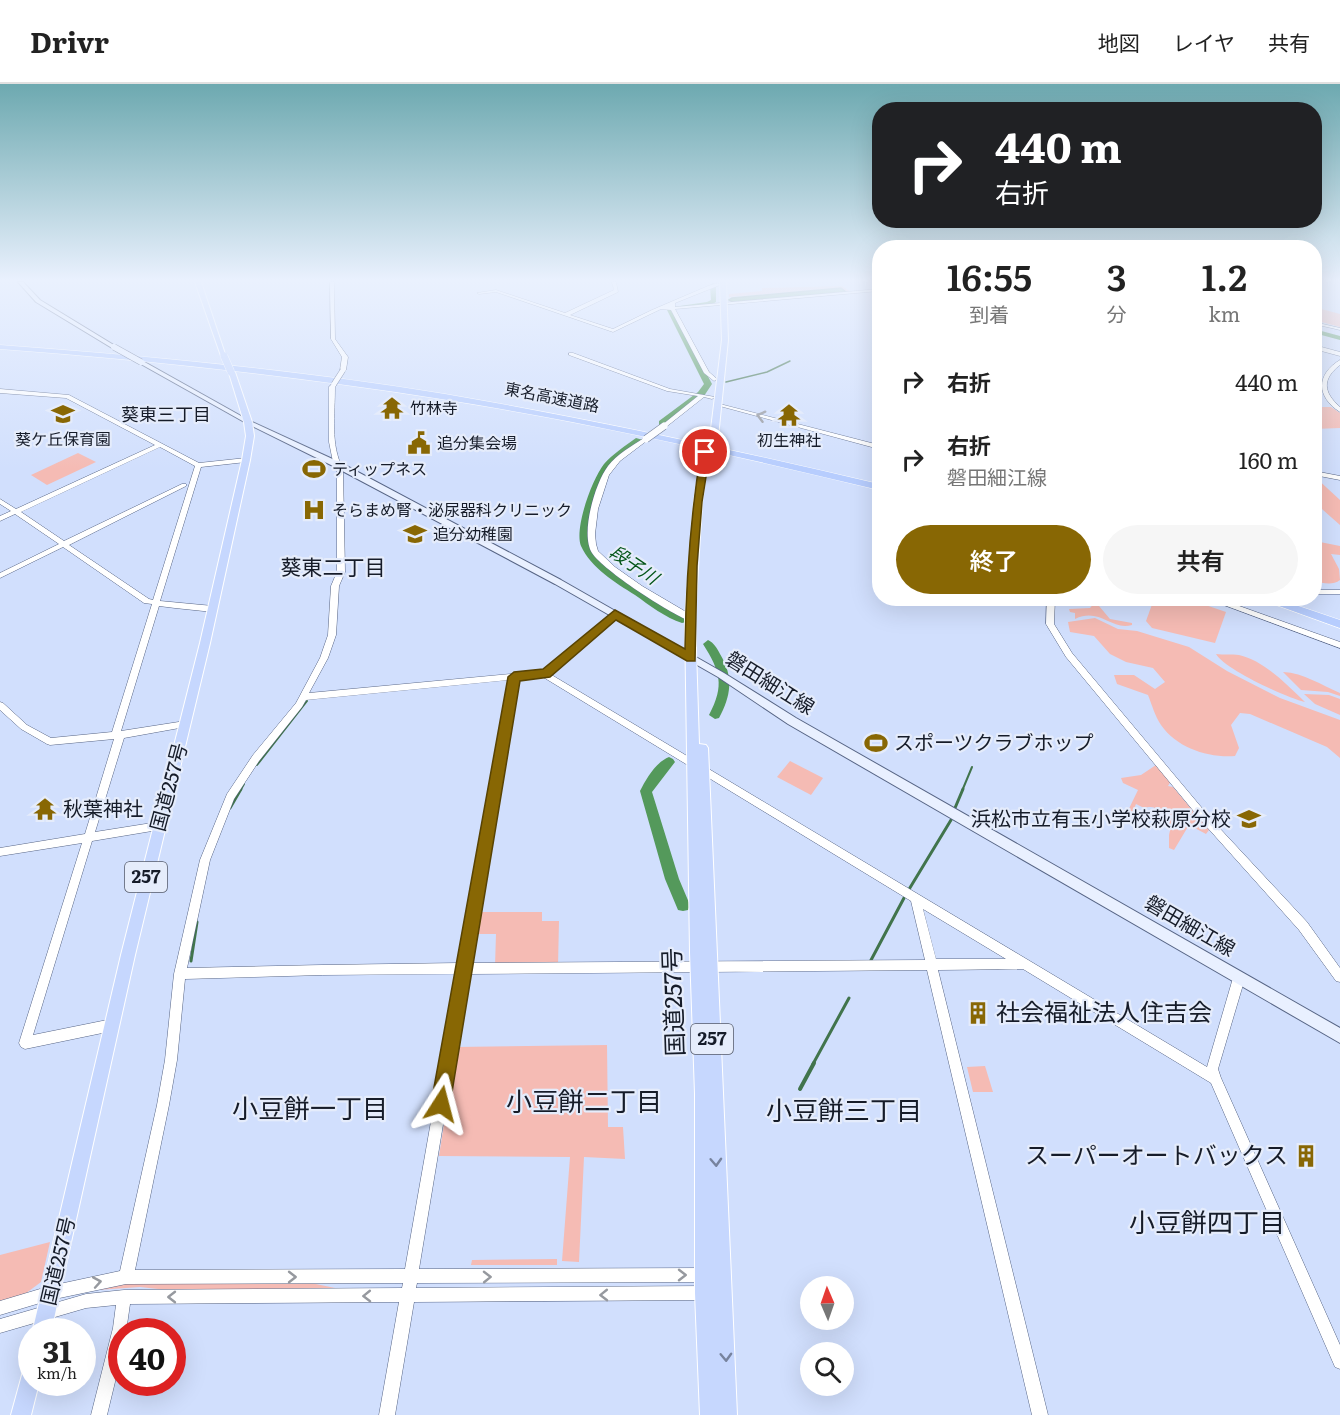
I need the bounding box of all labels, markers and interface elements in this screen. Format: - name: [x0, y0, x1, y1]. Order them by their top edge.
- text: Drivr: [30, 20, 109, 62]
- text: 地図: [1098, 26, 1140, 57]
- text: レイヤ: [1173, 26, 1235, 57]
- text: 共有: [1268, 26, 1310, 57]
- text: 440 m: [995, 114, 1122, 176]
- icon: right: [896, 126, 974, 204]
- text: 右折: [995, 171, 1049, 211]
- text: 16:55: [947, 249, 1032, 302]
- text: 3: [1107, 249, 1127, 302]
- text: 1.2: [1202, 249, 1247, 302]
- text: 到着: [969, 298, 1009, 328]
- text: 分: [1107, 298, 1127, 328]
- text: km: [1209, 298, 1240, 328]
- icon: right: [896, 365, 929, 398]
- text: 右折: [947, 365, 991, 398]
- text: 440 m: [1235, 365, 1298, 398]
- street label: 東名高速道路: [503, 375, 602, 417]
- temple icon: 竹林寺: [379, 395, 405, 421]
- place label: 竹林寺: [410, 395, 458, 419]
- district label: 葵東三丁目: [121, 400, 211, 427]
- school or university icon: 葵ケ丘保育園: [50, 401, 76, 427]
- temple icon: 初生神社: [776, 402, 802, 428]
- one-way arrow: [757, 411, 767, 423]
- place label: 葵ケ丘保育園: [15, 426, 111, 450]
- pin: [679, 426, 730, 477]
- place label: 初生神社: [757, 427, 821, 451]
- text: 右折: [947, 428, 991, 461]
- public building icon: 追分集会場: [406, 430, 432, 456]
- place label: 追分集会場: [437, 430, 517, 454]
- icon: arrive: [688, 435, 721, 468]
- icon: right: [896, 443, 929, 476]
- text: 160 m: [1239, 443, 1298, 476]
- sports icon: ティップネス: [301, 456, 327, 482]
- place label: ティップネス: [332, 456, 427, 480]
- text: 磐田細江線: [947, 461, 1047, 491]
- hospital icon: そらまめ腎・泌尿器科クリニック: [301, 497, 327, 523]
- place label: そらまめ腎・泌尿器科クリニック: [332, 497, 572, 521]
- school or university icon: 追分幼稚園: [402, 521, 428, 547]
- place label: 追分幼稚園: [433, 521, 513, 545]
- button: 終了: [896, 525, 1091, 594]
- button: 共有: [1103, 525, 1298, 594]
- water label: 段子川: [605, 537, 666, 591]
- district label: 葵東二丁目: [281, 550, 386, 581]
- street label: 磐田細江線: [721, 642, 821, 721]
- place label: スポーツクラブホップ: [894, 726, 1094, 756]
- sports icon: スポーツクラブホップ: [863, 730, 889, 756]
- street label: 国道257号: [141, 739, 193, 834]
- place label: 秋葉神社: [63, 792, 143, 822]
- temple icon: 秋葉神社: [32, 796, 58, 822]
- place label: 浜松市立有玉小学校萩原分校: [971, 802, 1231, 832]
- school or university icon: 浜松市立有玉小学校萩原分校: [1236, 806, 1262, 832]
- road number: 257: [125, 862, 167, 892]
- street label: 磐田細江線: [1140, 886, 1242, 962]
- street label: 国道257号: [652, 947, 691, 1057]
- place label: 社会福祉法人住吉会: [996, 993, 1212, 1028]
- building icon: 社会福祉法人住吉会: [965, 1000, 991, 1026]
- road number: 257: [691, 1024, 733, 1054]
- position arrow: [409, 1072, 473, 1136]
- district label: 小豆餅二丁目: [506, 1080, 662, 1119]
- district label: 小豆餅一丁目: [232, 1087, 388, 1126]
- district label: 小豆餅三丁目: [766, 1089, 922, 1128]
- place label: スーパーオートバックス: [1025, 1136, 1288, 1171]
- building icon: スーパーオートバックス: [1293, 1143, 1319, 1169]
- one-way arrow: [710, 1158, 723, 1167]
- district label: 小豆餅四丁目: [1129, 1201, 1285, 1240]
- street label: 国道257号: [31, 1213, 81, 1308]
- one-way arrow: [677, 1269, 686, 1281]
- one-way arrow: [482, 1270, 491, 1283]
- one-way arrow: [287, 1271, 296, 1283]
- one-way arrow: [92, 1276, 102, 1289]
- north arrow: [800, 1276, 854, 1330]
- map controls: [800, 1276, 854, 1396]
- one-way arrow: [600, 1289, 609, 1301]
- one-way arrow: [363, 1290, 372, 1302]
- one-way arrow: [168, 1291, 177, 1303]
- speed limit sign: 40: [108, 1318, 186, 1396]
- text: 31: [42, 1328, 72, 1372]
- button: search: [800, 1342, 854, 1396]
- one-way arrow: [719, 1353, 732, 1362]
- text: km/h: [37, 1361, 77, 1384]

